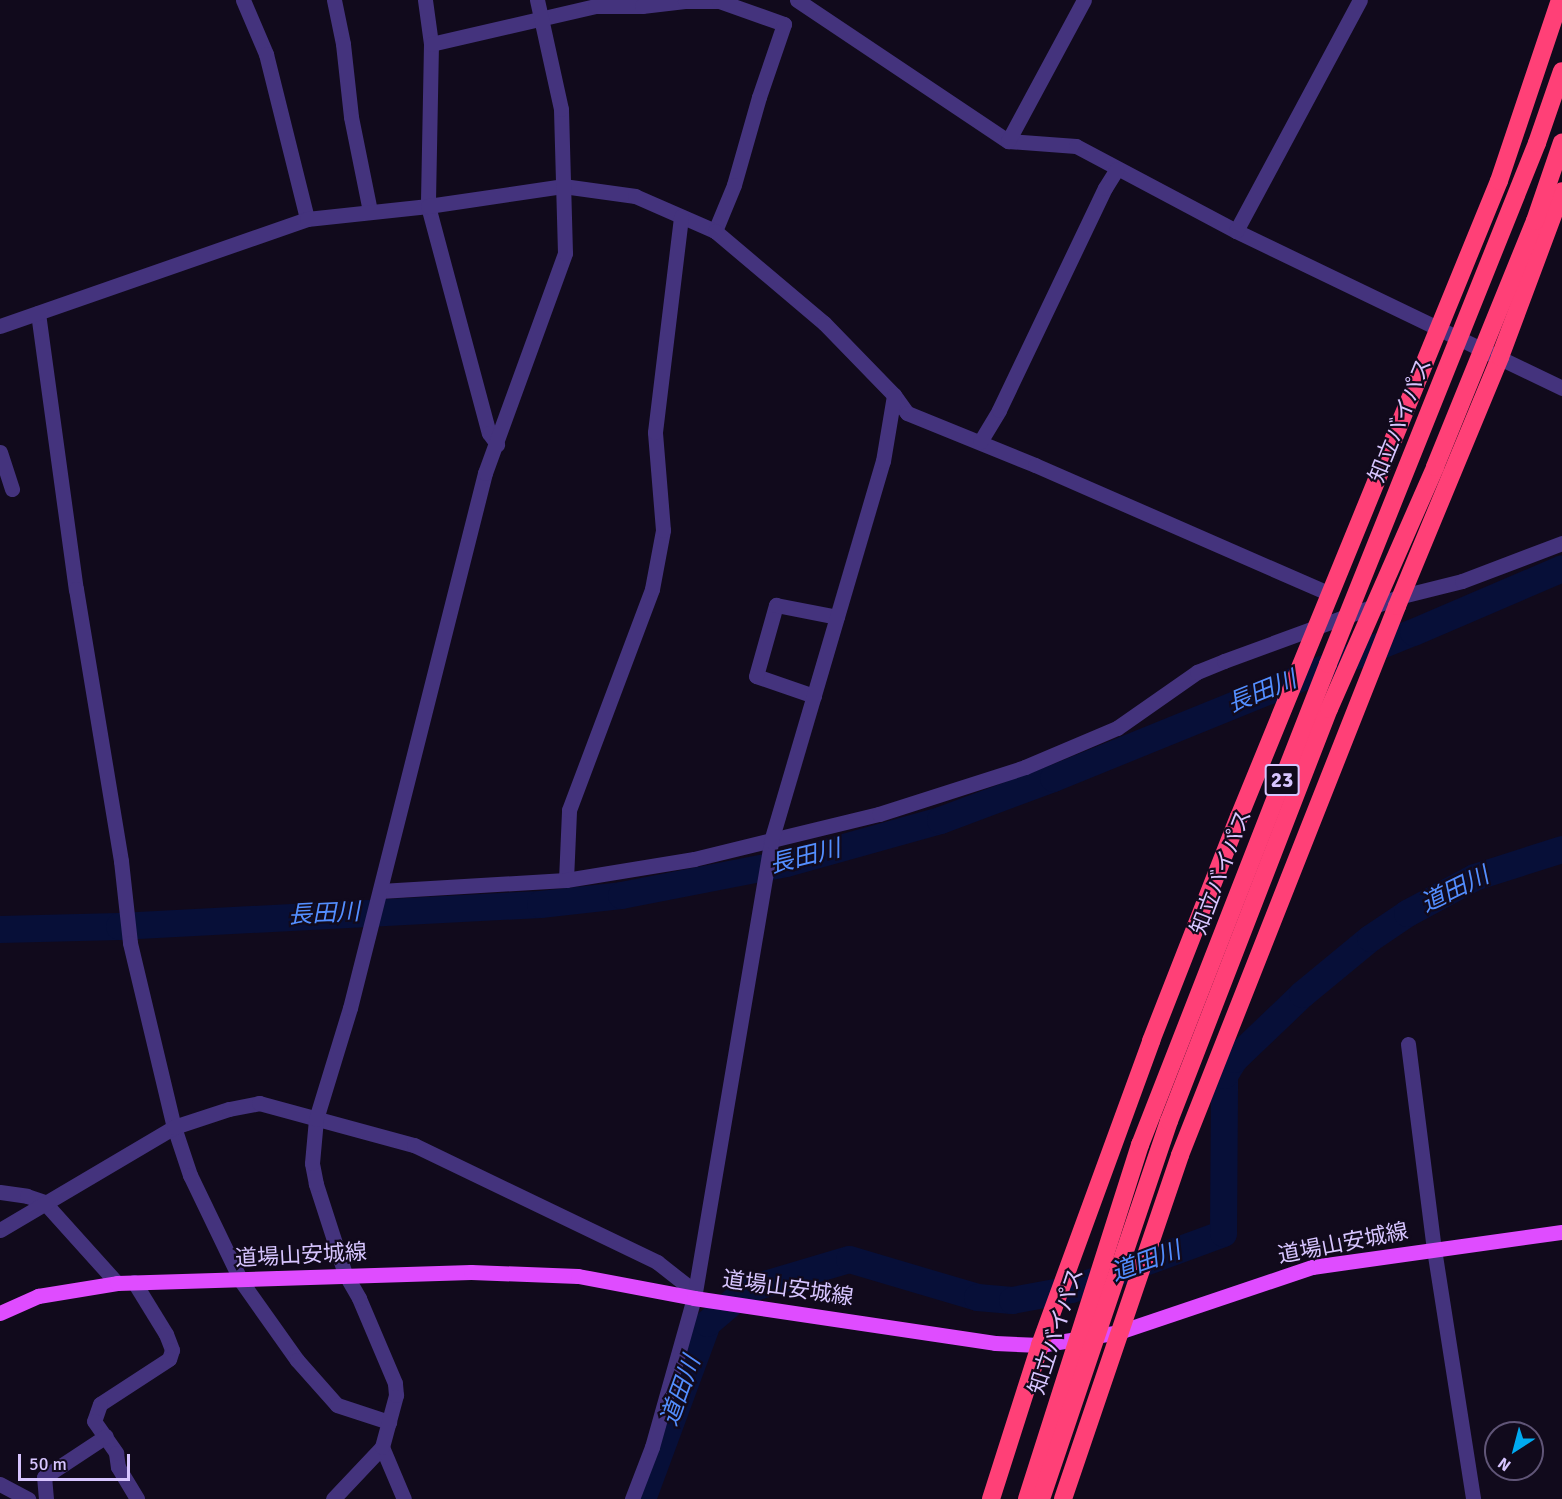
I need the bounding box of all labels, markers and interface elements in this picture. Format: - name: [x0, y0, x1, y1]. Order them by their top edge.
- street label: 知立バイパス: [1363, 354, 1437, 486]
- water label: 長田川: [1223, 665, 1301, 719]
- road number: 23: [1264, 762, 1300, 798]
- street label: 知立バイパス: [1185, 806, 1257, 938]
- water label: 長田川: [767, 834, 843, 880]
- water label: 道田川: [1416, 861, 1494, 919]
- water label: 長田川: [287, 898, 361, 930]
- street label: 道場山安城線: [1276, 1217, 1410, 1269]
- water label: 道田川: [1107, 1236, 1185, 1288]
- street label: 道場山安城線: [234, 1238, 368, 1272]
- street label: 知立バイパス: [1023, 1264, 1089, 1398]
- street label: 道場山安城線: [721, 1266, 855, 1310]
- water label: 道田川: [655, 1352, 707, 1430]
- north arrow: [1484, 1421, 1544, 1481]
- scale bar: [21, 1442, 134, 1480]
- text: 50 m: [29, 1453, 67, 1475]
- text: N: [1494, 1453, 1515, 1475]

